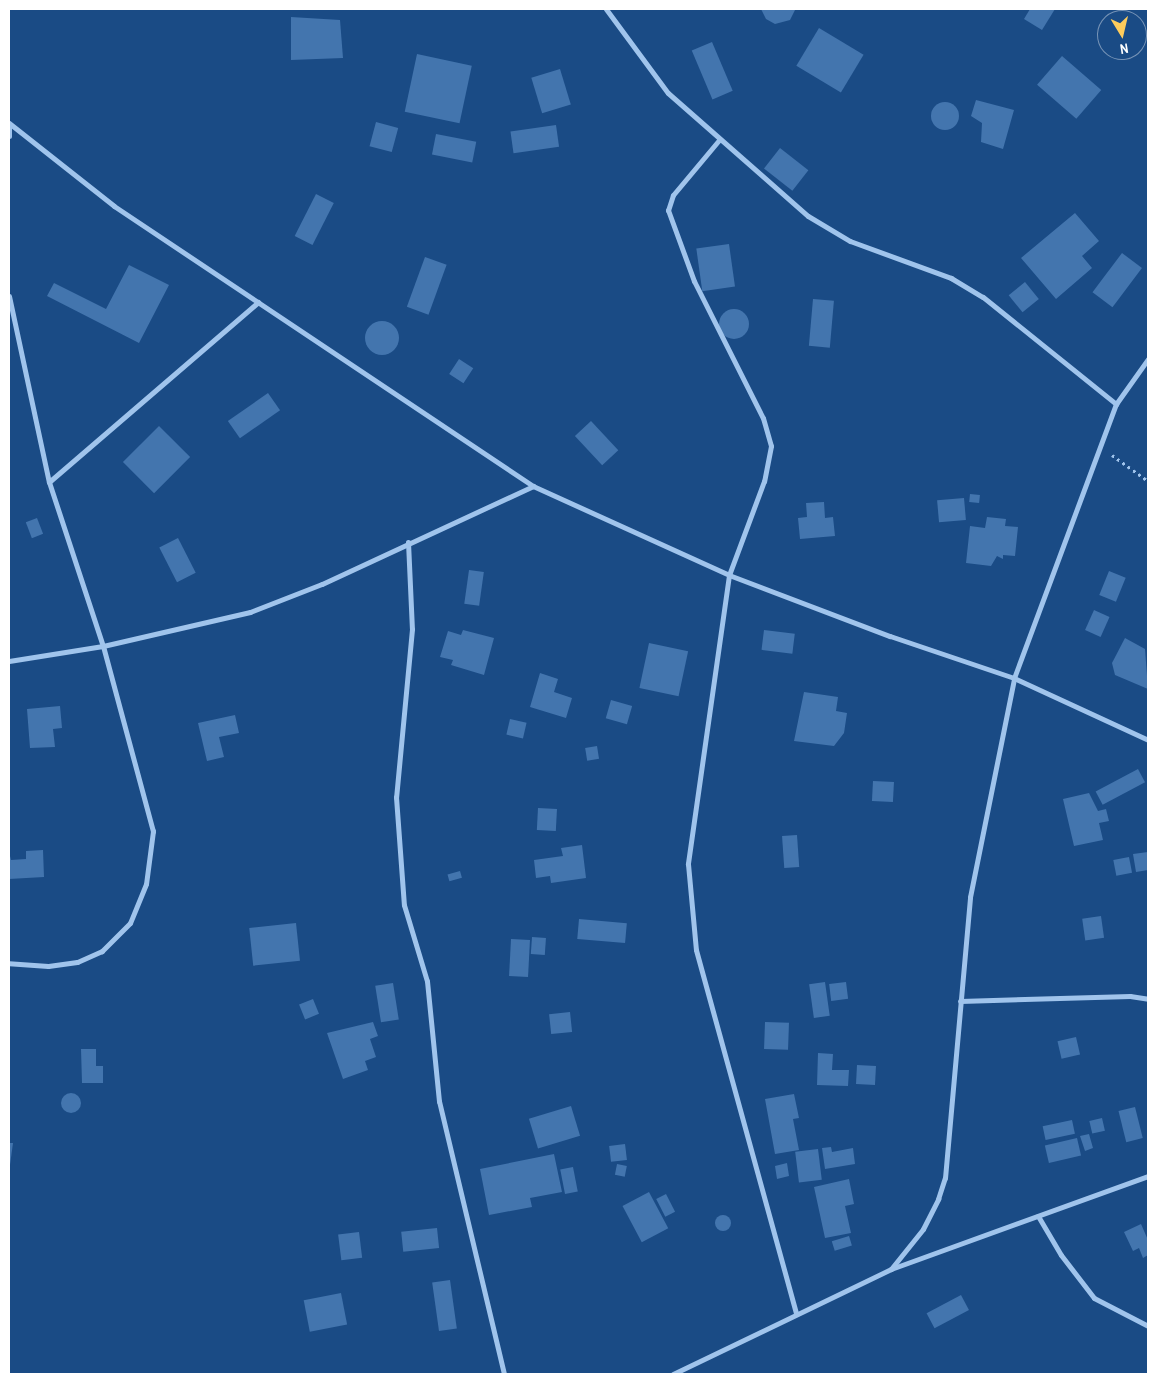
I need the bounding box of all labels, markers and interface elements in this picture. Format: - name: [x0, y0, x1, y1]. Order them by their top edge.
- north arrow: [1097, 10, 1147, 60]
- text: N: [1119, 39, 1130, 58]

